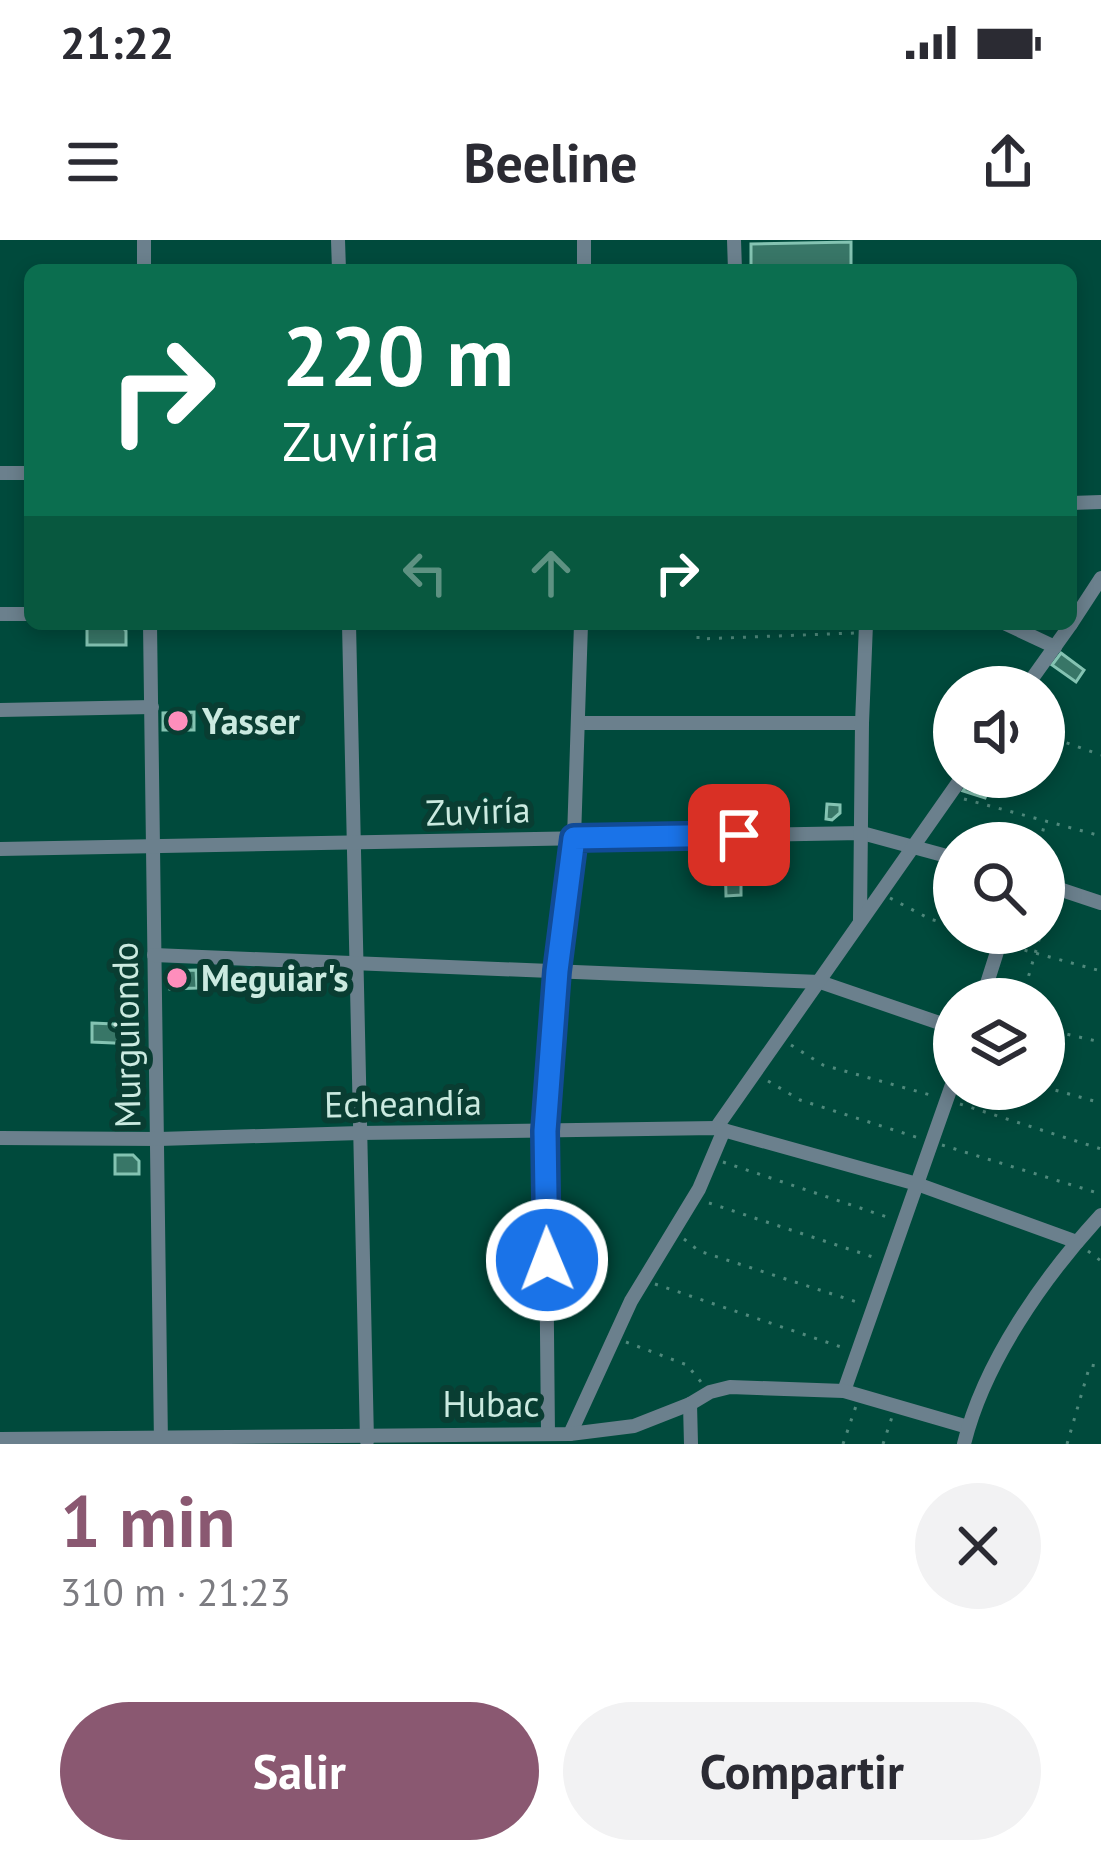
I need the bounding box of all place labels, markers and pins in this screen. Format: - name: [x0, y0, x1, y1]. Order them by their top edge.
- place label: Yasser: [201, 697, 300, 744]
- marker: Yasser: [165, 708, 191, 734]
- pin: [688, 784, 790, 886]
- place label: Meguiar's: [201, 954, 348, 1001]
- marker: Meguiar's: [164, 965, 190, 991]

